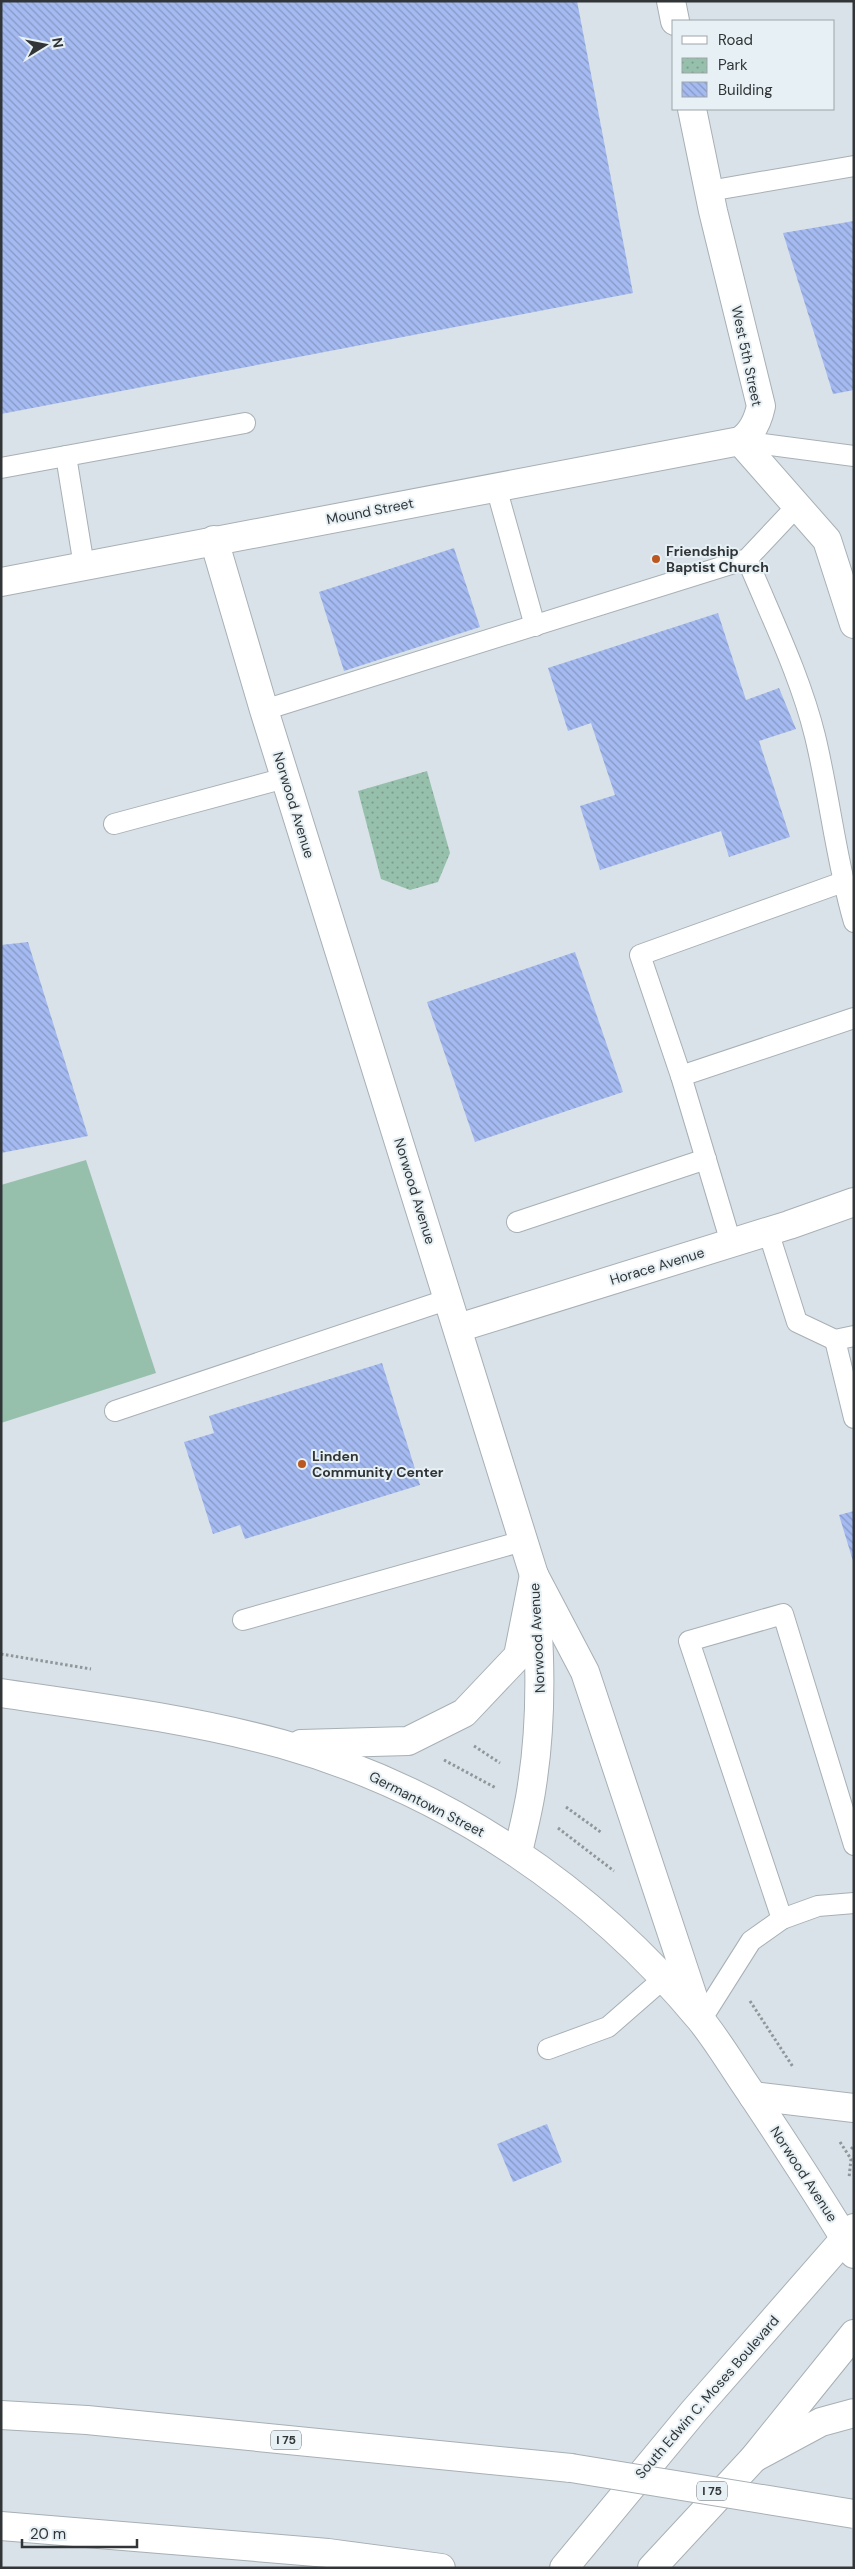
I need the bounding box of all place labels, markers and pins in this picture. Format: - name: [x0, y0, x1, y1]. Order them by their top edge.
- place label: Friendship Baptist Church: [666, 542, 769, 576]
- marker: Friendship Baptist Church: [650, 553, 662, 565]
- place label: Linden Community Center: [312, 1447, 444, 1481]
- marker: Linden Community Center: [296, 1458, 308, 1470]

